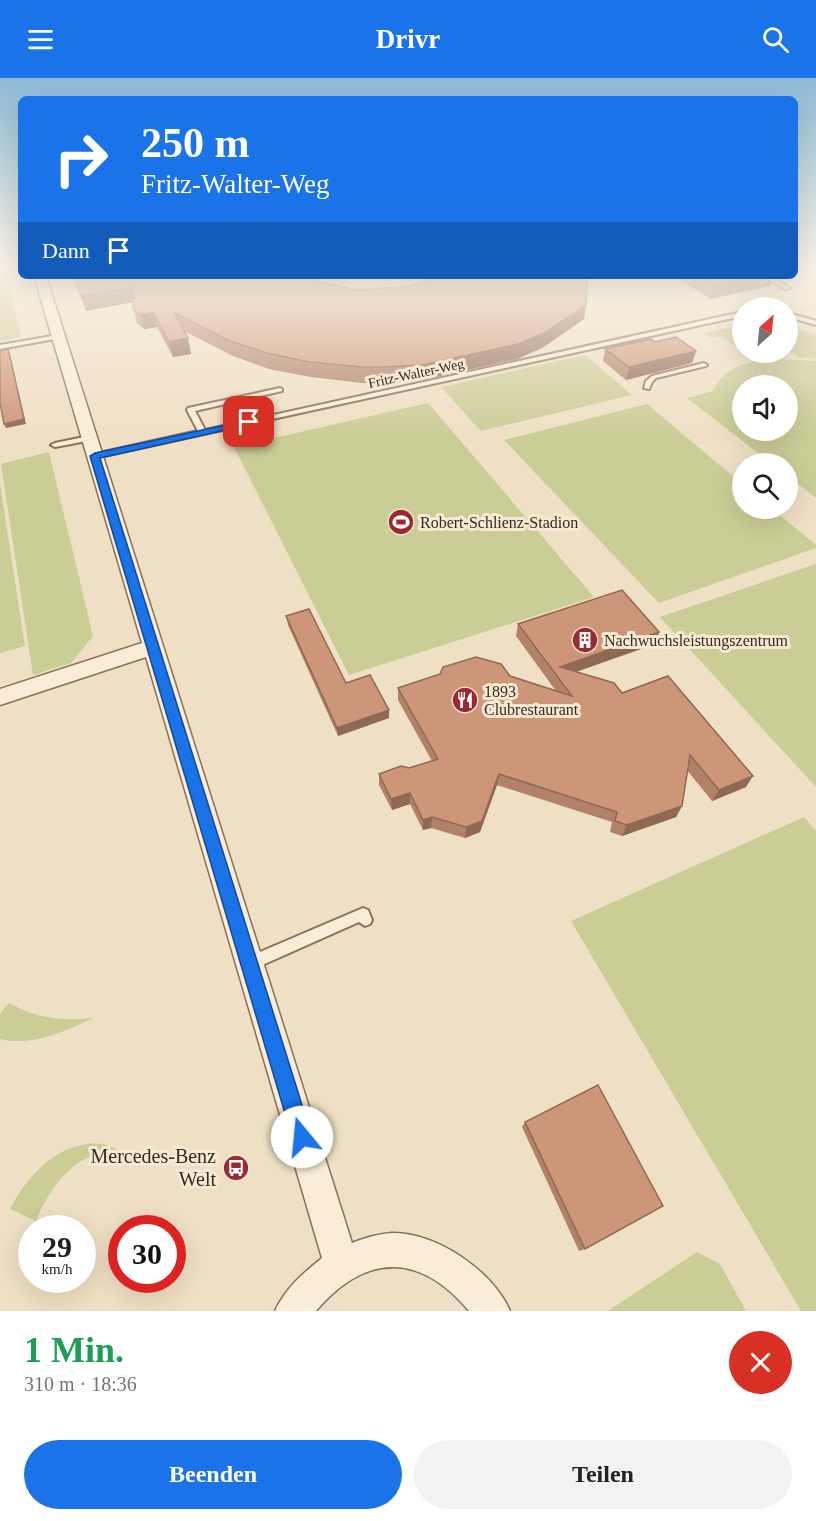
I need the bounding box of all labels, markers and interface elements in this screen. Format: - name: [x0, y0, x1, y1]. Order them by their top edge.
- icon: menu: [24, 23, 57, 56]
- icon: search: [759, 23, 792, 56]
- text: Drivr: [376, 24, 440, 54]
- icon: right: [42, 120, 120, 198]
- text: 250 m: [141, 120, 250, 166]
- text: Fritz-Walter-Weg: [141, 169, 330, 199]
- icon: arrive: [102, 234, 135, 267]
- text: Dann: [42, 238, 90, 263]
- north arrow: [732, 297, 798, 363]
- map controls: [732, 297, 798, 519]
- street label: Fritz-Walter-Weg: [367, 356, 465, 391]
- button: sound: [732, 375, 798, 441]
- pin: [223, 396, 274, 447]
- icon: arrive: [232, 405, 265, 438]
- button: search: [732, 453, 798, 519]
- sports icon: Robert-Schlienz-Stadion: [386, 507, 416, 537]
- place label: Robert-Schlienz-Stadion: [420, 514, 578, 531]
- building icon: Nachwuchsleistungszentrum: [570, 625, 600, 655]
- place label: Nachwuchsleistungszentrum: [604, 632, 789, 650]
- place label: 1893 Clubrestaurant: [484, 683, 579, 718]
- restaurant icon: 1893 Clubrestaurant: [450, 685, 480, 715]
- position arrow: [270, 1105, 334, 1169]
- place label: Mercedes-Benz Welt: [91, 1145, 216, 1190]
- bus stop icon: Mercedes-Benz Welt: [221, 1153, 251, 1183]
- speed limit sign: 30: [108, 1215, 186, 1293]
- text: 29: [42, 1230, 72, 1263]
- text: km/h: [42, 1261, 72, 1277]
- text: 1 Min.: [24, 1330, 124, 1370]
- button: close: [729, 1331, 792, 1394]
- text: 310 m · 18:36: [24, 1373, 137, 1395]
- button: Beenden: [24, 1440, 402, 1509]
- button: Teilen: [414, 1440, 792, 1509]

